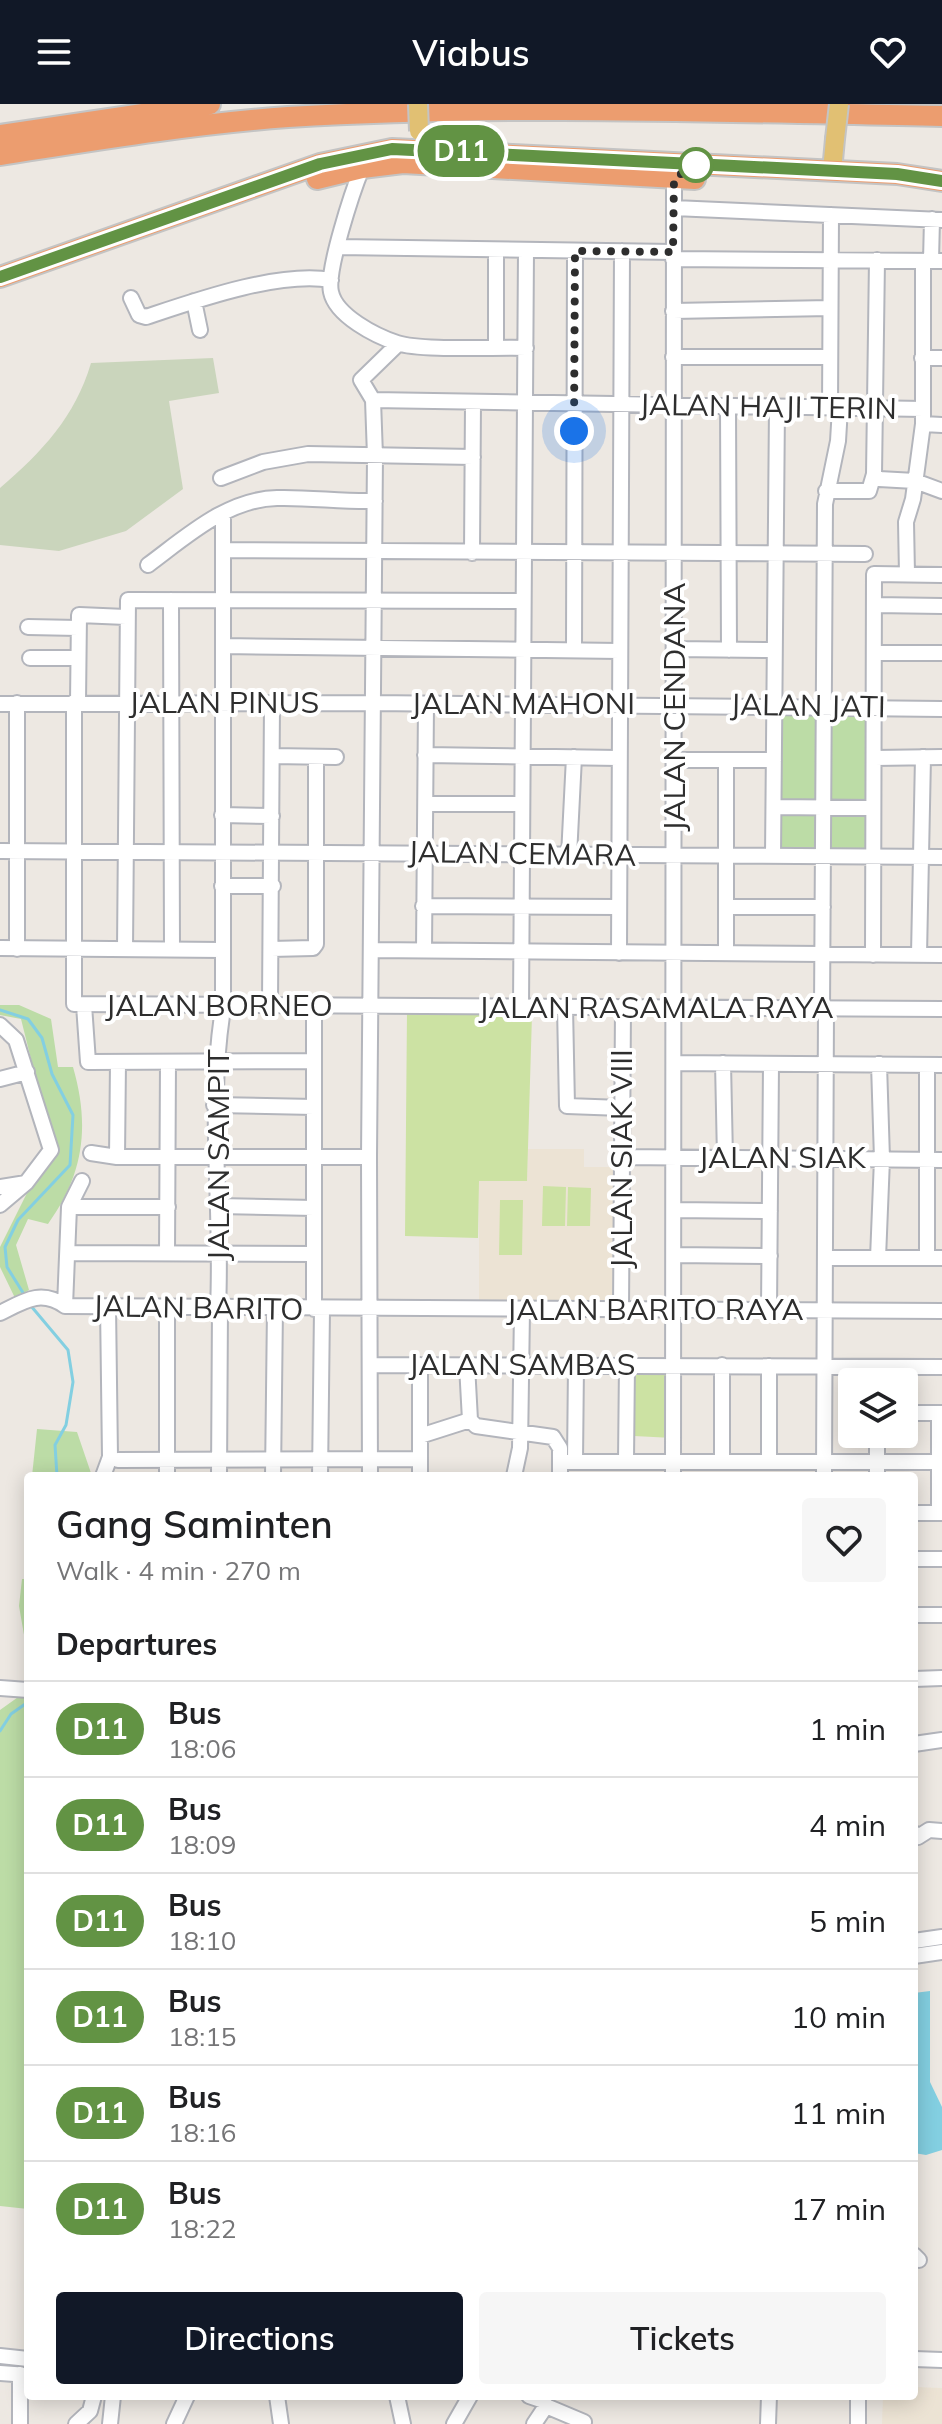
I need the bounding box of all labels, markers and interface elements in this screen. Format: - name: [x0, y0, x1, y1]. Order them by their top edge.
- icon: menu: [32, 30, 76, 74]
- text: Viabus: [412, 30, 530, 75]
- icon: heart: [866, 30, 910, 74]
- line badge: D11: [415, 125, 507, 177]
- text: D11: [434, 133, 488, 168]
- unlabelled marker: [679, 148, 713, 182]
- street label: JALAN HAJI TERIN: [639, 385, 897, 427]
- your location: [554, 411, 594, 451]
- street label: JALAN CENDANA: [655, 582, 693, 832]
- street label: JALAN PINUS: [129, 683, 319, 721]
- street label: JALAN MAHONI: [411, 684, 635, 722]
- street label: JALAN JATI: [730, 685, 886, 725]
- street label: JALAN CEMARA: [408, 832, 637, 874]
- street label: JALAN BORNEO: [105, 986, 333, 1024]
- street label: JALAN RASAMALA RAYA: [478, 988, 834, 1026]
- street label: JALAN SAMPIT: [199, 1049, 237, 1261]
- street label: JALAN SIAK VIII: [602, 1049, 640, 1269]
- street label: JALAN SIAK: [698, 1138, 867, 1176]
- street label: JALAN BARITO: [92, 1286, 304, 1328]
- street label: JALAN BARITO RAYA: [506, 1290, 804, 1328]
- street label: JALAN SAMBAS: [408, 1345, 636, 1383]
- map controls: [838, 1368, 918, 1448]
- button: layers: [838, 1368, 918, 1448]
- button: heart: [802, 1498, 886, 1582]
- text: Gang Saminten: [56, 1500, 333, 1548]
- text: Walk · 4 min · 270 m: [56, 1554, 301, 1587]
- text: Departures: [56, 1625, 217, 1663]
- text: Bus: [168, 1694, 222, 1732]
- text: 1 min: [809, 1710, 886, 1748]
- text: D11: [73, 1711, 127, 1746]
- text: 18:06: [168, 1732, 236, 1765]
- text: Bus: [168, 1790, 222, 1828]
- text: 4 min: [809, 1806, 886, 1844]
- text: D11: [73, 1807, 127, 1842]
- text: 18:09: [168, 1828, 236, 1861]
- text: Bus: [168, 1886, 222, 1924]
- text: 5 min: [809, 1902, 886, 1940]
- text: D11: [73, 1903, 127, 1938]
- text: 18:10: [168, 1924, 236, 1957]
- text: Bus: [168, 1982, 222, 2020]
- text: 10 min: [791, 1998, 886, 2036]
- text: D11: [73, 1999, 127, 2034]
- text: 18:15: [168, 2020, 236, 2053]
- text: Bus: [168, 2078, 222, 2116]
- text: 11 min: [791, 2094, 886, 2132]
- text: D11: [73, 2095, 127, 2130]
- text: 18:16: [168, 2116, 236, 2149]
- text: Bus: [168, 2174, 222, 2212]
- text: 17 min: [791, 2190, 886, 2228]
- text: D11: [73, 2191, 127, 2226]
- text: 18:22: [168, 2212, 236, 2245]
- button: Directions: [56, 2292, 463, 2384]
- button: Tickets: [479, 2292, 886, 2384]

